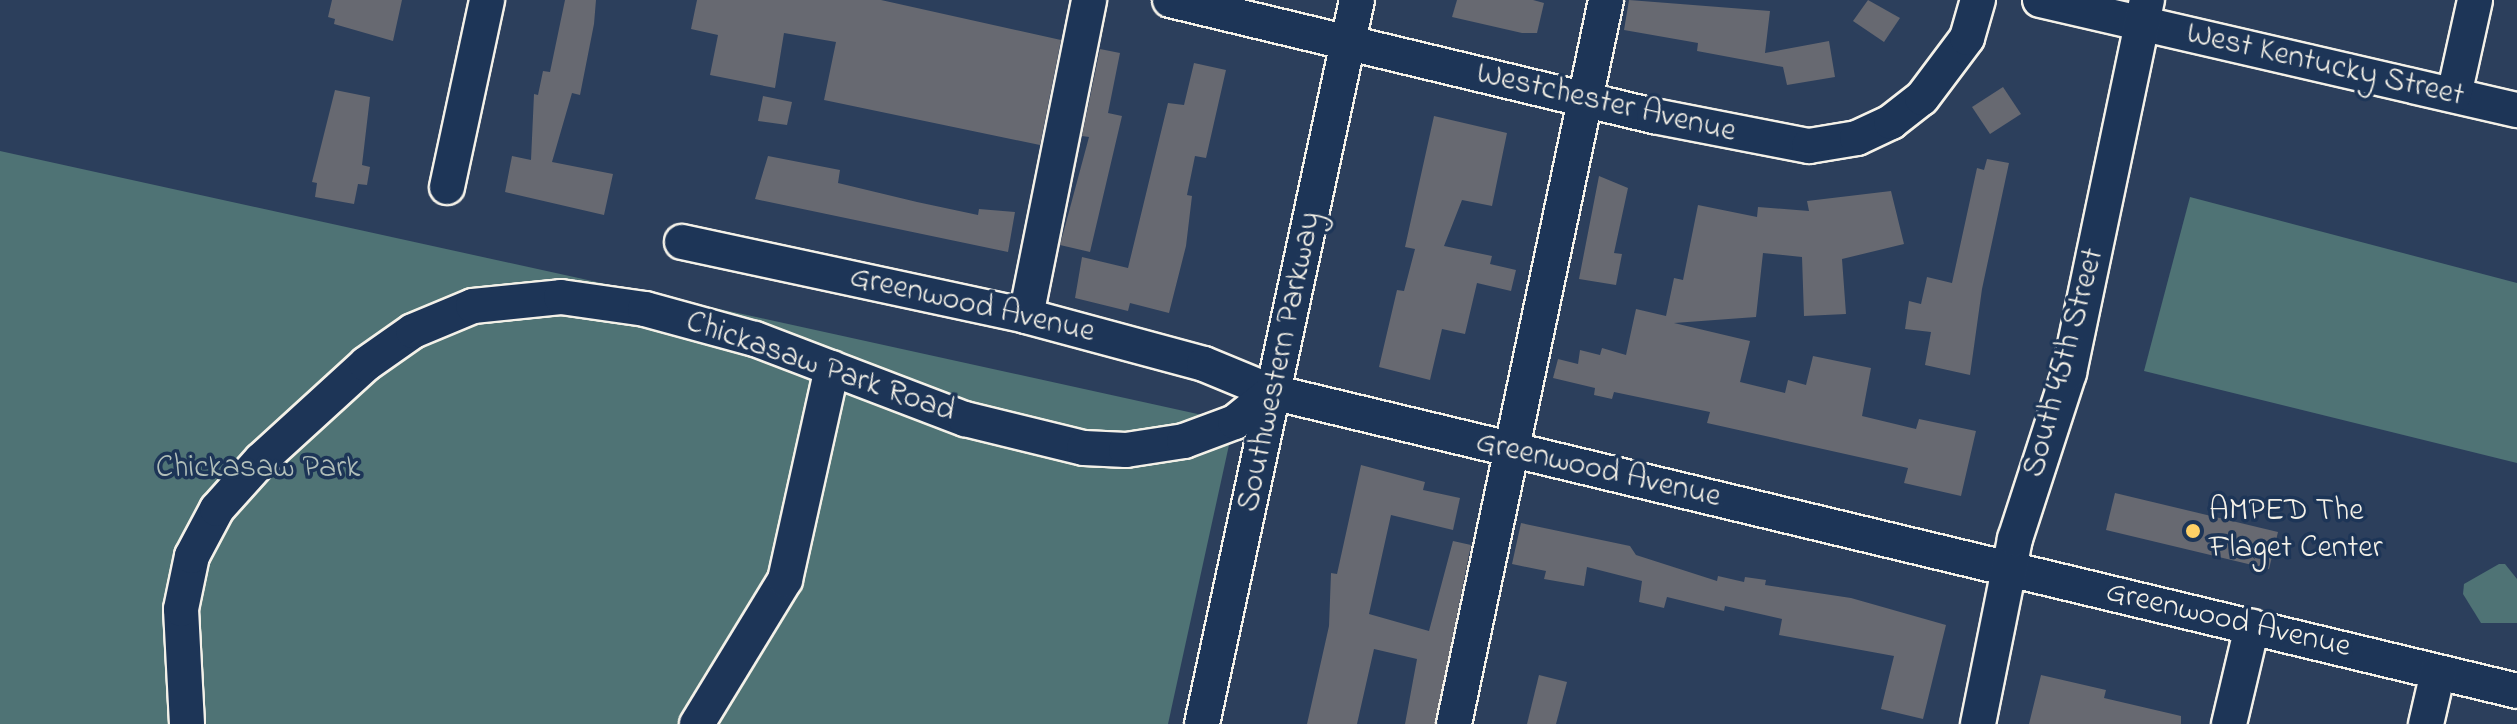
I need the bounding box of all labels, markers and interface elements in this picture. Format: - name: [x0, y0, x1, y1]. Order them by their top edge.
- street label: West Kentucky Street: [2183, 15, 2467, 117]
- street label: Westchester Avenue: [1473, 55, 1739, 153]
- street label: Southwestern Parkway: [1230, 209, 1332, 515]
- street label: South 45th Street: [2016, 244, 2114, 482]
- street label: Greenwood Avenue: [846, 259, 1098, 353]
- street label: Chickasaw Park Road: [680, 304, 960, 432]
- street label: Greenwood Avenue: [1472, 424, 1724, 518]
- park label: Chickasaw Park: [156, 450, 360, 488]
- place label: AMPED The Flaget Center: [2209, 494, 2383, 569]
- marker: AMPED The Flaget Center: [2184, 522, 2202, 540]
- street label: Greenwood Avenue: [2102, 574, 2354, 668]

